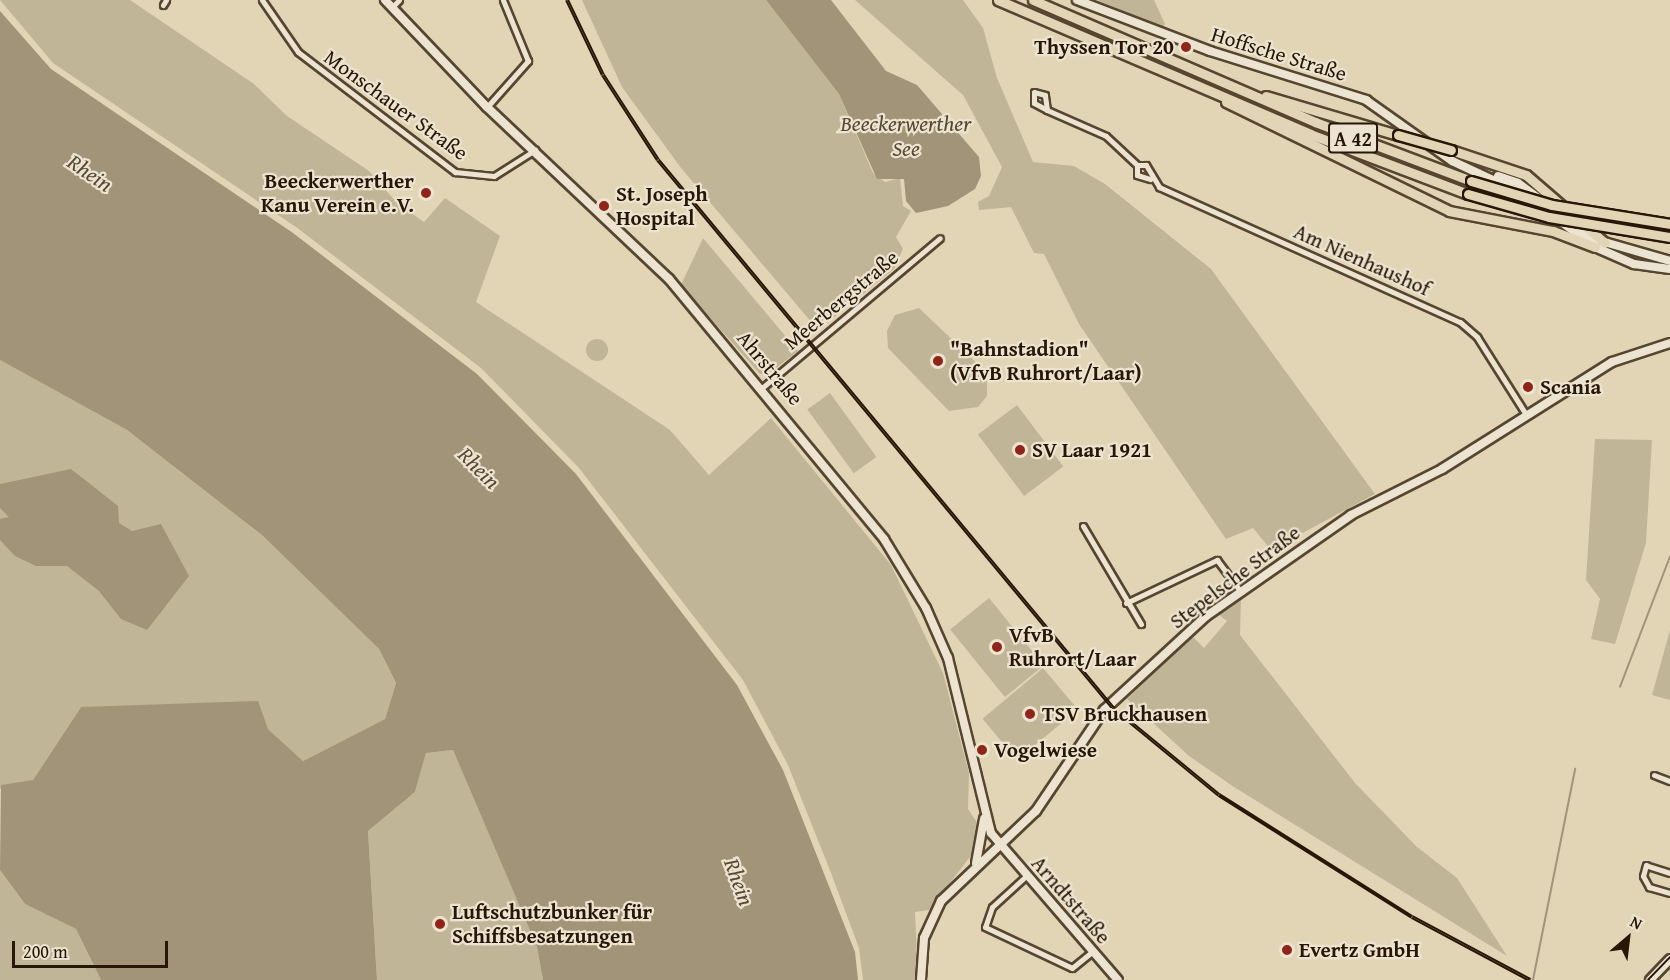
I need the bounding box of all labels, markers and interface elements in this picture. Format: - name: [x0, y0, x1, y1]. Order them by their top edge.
- street label: Hoffsche Straße: [1208, 21, 1350, 87]
- place label: Thyssen Tor 20: [1034, 34, 1174, 60]
- marker: Thyssen Tor 20: [1179, 40, 1193, 54]
- street label: Monschauer Straße: [319, 44, 473, 166]
- water label: Beeckerwerther See: [841, 110, 971, 162]
- road number: A 42: [1328, 121, 1378, 155]
- water label: Rhein: [63, 148, 117, 198]
- place label: Beeckerwerther Kanu Verein e.V.: [261, 168, 414, 218]
- place label: St. Joseph Hospital: [616, 181, 708, 231]
- marker: Beeckerwerther Kanu Verein e.V.: [419, 186, 433, 200]
- marker: St. Joseph Hospital: [597, 199, 611, 213]
- street label: Am Nienhaushof: [1290, 219, 1434, 301]
- street label: Meerbergstraße: [779, 245, 903, 355]
- street label: Ahrstraße: [732, 326, 808, 410]
- place label: "Bahnstadion" (VfvB Ruhrort/Laar): [950, 336, 1142, 386]
- marker: "Bahnstadion" (VfvB Ruhrort/Laar): [931, 354, 945, 368]
- place label: Scania: [1540, 374, 1601, 400]
- marker: Scania: [1521, 380, 1535, 394]
- place label: SV Laar 1921: [1032, 437, 1152, 463]
- water label: Rhein: [453, 442, 505, 494]
- marker: SV Laar 1921: [1013, 443, 1027, 457]
- street label: Stepelsche Straße: [1165, 520, 1305, 634]
- place label: VfvB Ruhrort/Laar: [1009, 622, 1137, 672]
- marker: VfvB Ruhrort/Laar: [990, 640, 1004, 654]
- place label: TSV Bruckhausen: [1042, 701, 1207, 727]
- marker: TSV Bruckhausen: [1023, 707, 1037, 721]
- place label: Vogelwiese: [994, 737, 1097, 763]
- marker: Vogelwiese: [975, 743, 989, 757]
- street label: Arndtstraße: [1026, 851, 1116, 949]
- water label: Rhein: [718, 855, 760, 909]
- place label: Luftschutzbunker für Schiffsbesatzungen: [452, 899, 652, 949]
- north arrow: [1598, 908, 1658, 968]
- text: N: [1626, 909, 1647, 935]
- marker: Luftschutzbunker für Schiffsbesatzungen: [433, 917, 447, 931]
- scale bar: [15, 929, 171, 967]
- place label: Evertz GmbH: [1299, 937, 1420, 963]
- text: 200 m: [23, 938, 68, 965]
- marker: Evertz GmbH: [1280, 943, 1294, 957]

